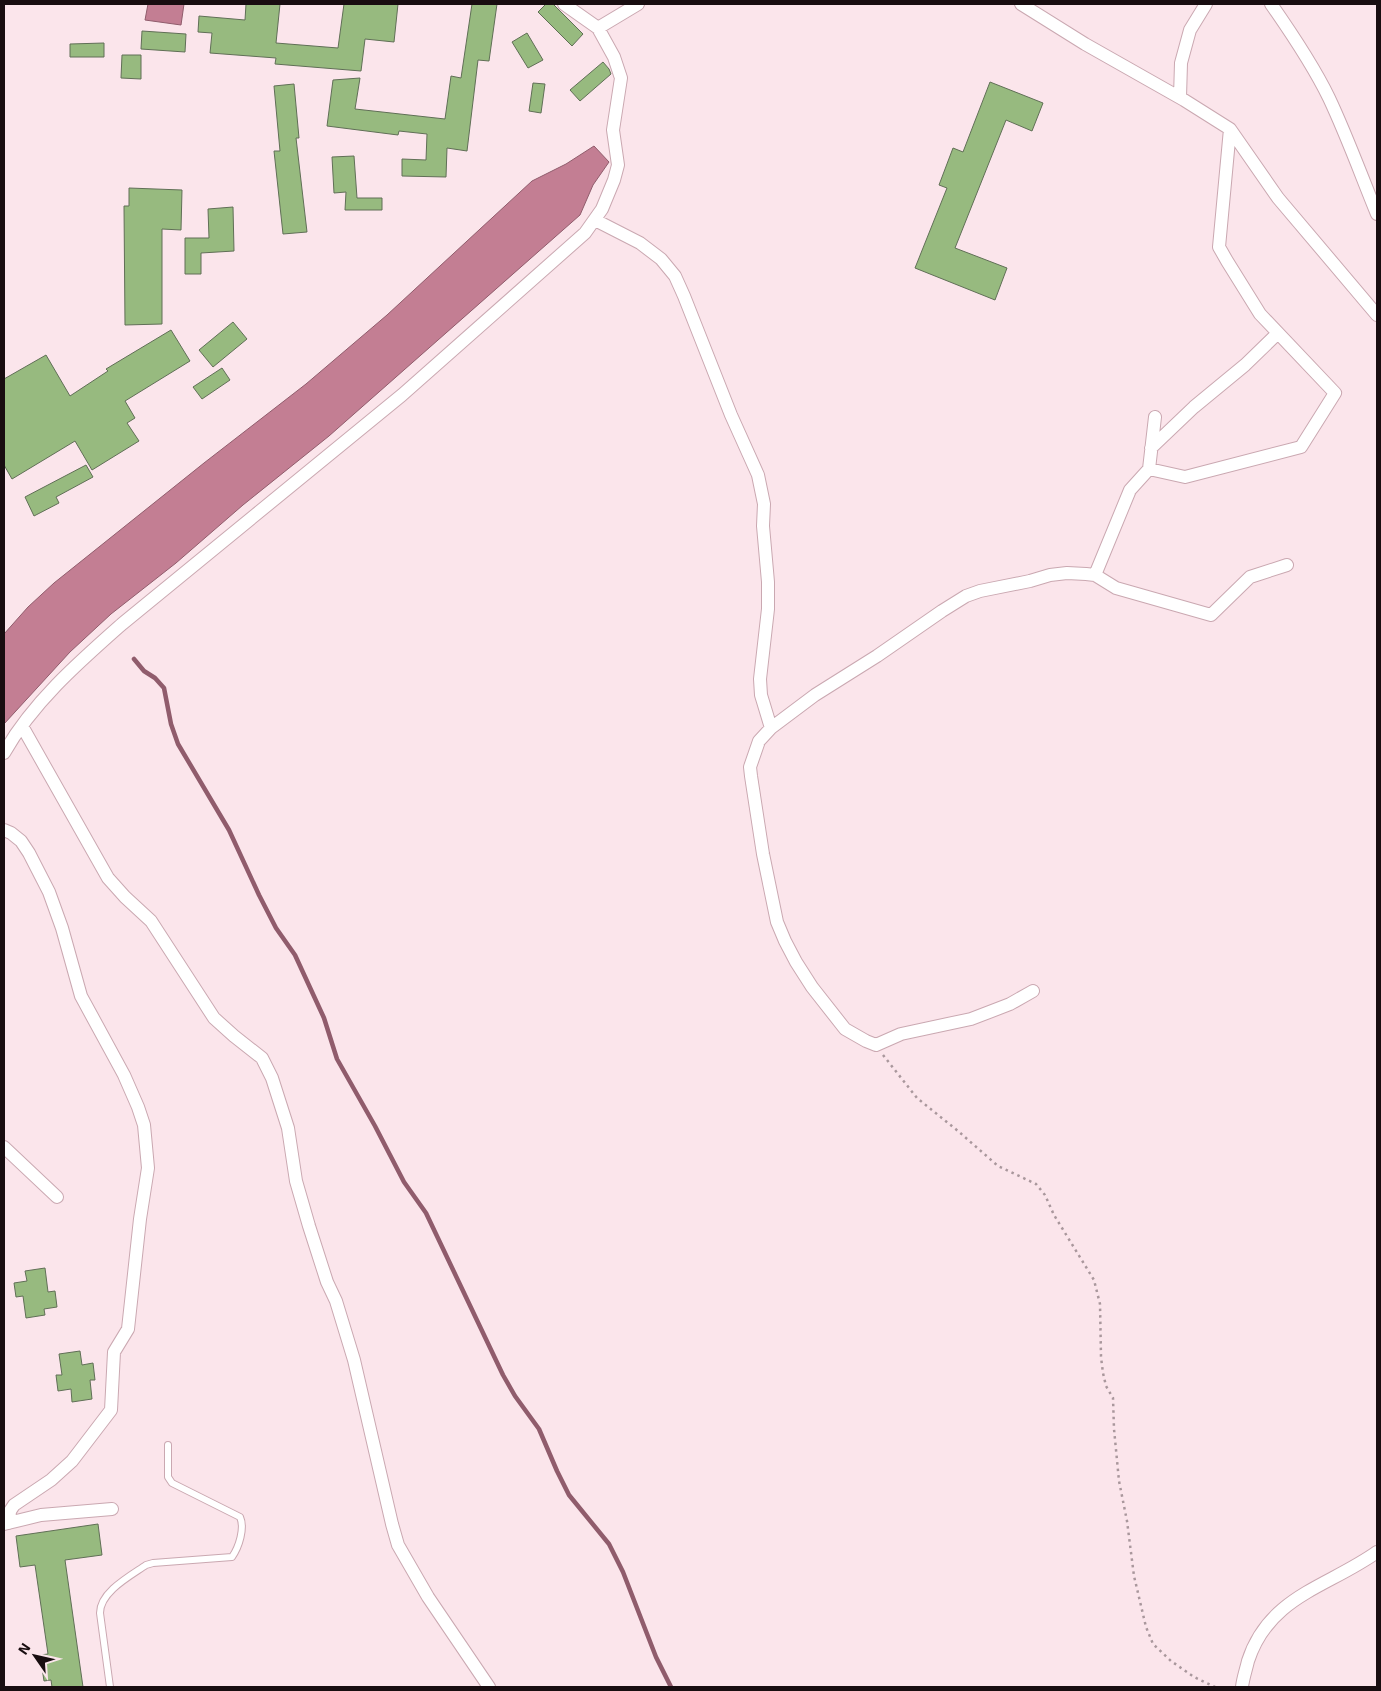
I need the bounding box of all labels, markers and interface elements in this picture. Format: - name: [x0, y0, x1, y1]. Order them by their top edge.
- north arrow: [10, 1631, 60, 1681]
- text: N: [14, 1640, 34, 1657]

